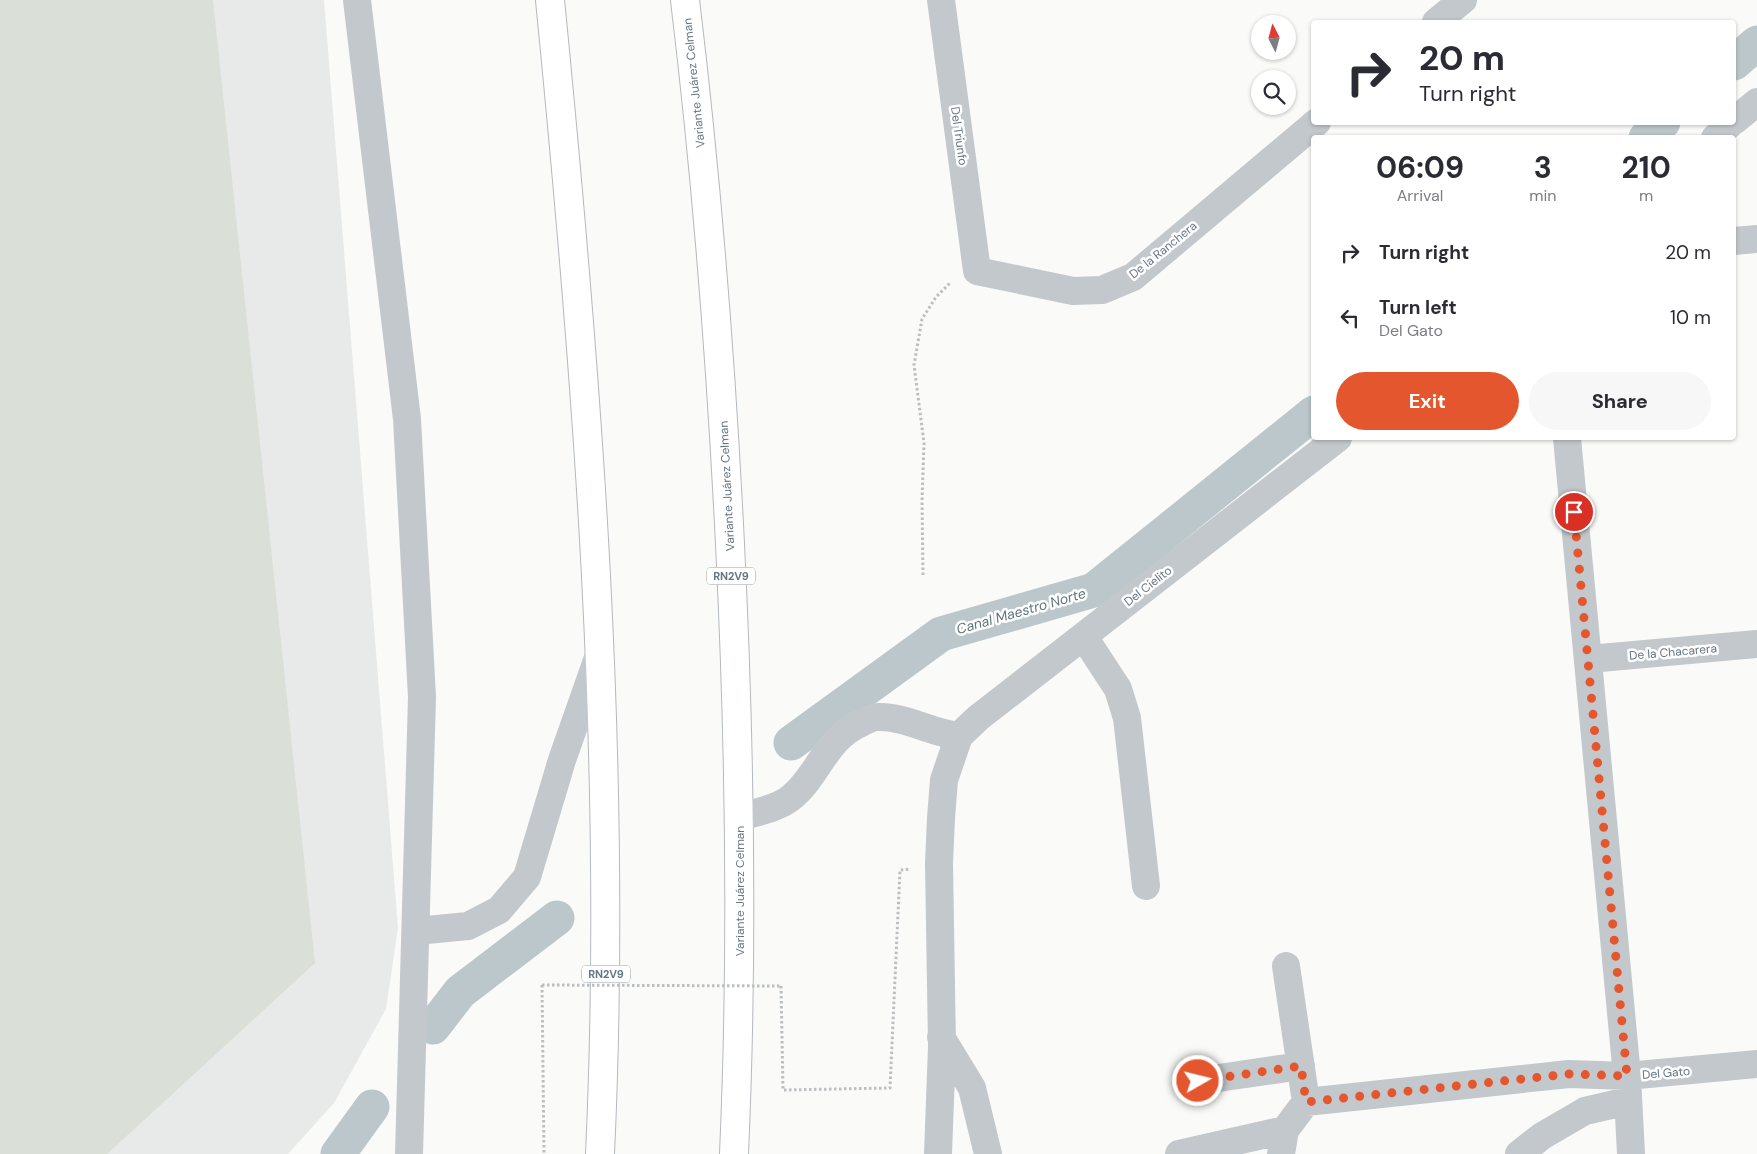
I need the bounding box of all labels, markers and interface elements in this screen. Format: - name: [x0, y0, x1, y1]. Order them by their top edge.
- north arrow: [1251, 15, 1296, 60]
- map controls: [1251, 15, 1296, 115]
- street label: Variante Juárez Celman: [679, 17, 709, 149]
- text: 20 m: [1419, 35, 1505, 81]
- icon: right: [1336, 40, 1401, 105]
- button: search: [1251, 70, 1296, 115]
- text: Turn right: [1419, 79, 1516, 108]
- street label: Del Triunfo: [947, 106, 971, 166]
- text: 06:09: [1376, 148, 1464, 187]
- text: 3: [1534, 148, 1552, 187]
- text: 210: [1622, 148, 1671, 187]
- text: Arrival: [1397, 185, 1443, 206]
- text: min: [1529, 185, 1556, 206]
- text: m: [1639, 185, 1653, 206]
- street label: De la Ranchera: [1126, 218, 1200, 282]
- icon: right: [1336, 239, 1364, 267]
- text: Turn right: [1379, 240, 1469, 265]
- text: 20 m: [1665, 240, 1711, 265]
- text: Turn left: [1379, 295, 1457, 320]
- icon: left: [1336, 304, 1364, 332]
- text: 10 m: [1670, 305, 1711, 330]
- text: Del Gato: [1379, 320, 1443, 341]
- button: Exit: [1336, 372, 1519, 430]
- button: Share: [1529, 372, 1711, 430]
- street label: Variante Juárez Celman: [716, 420, 738, 552]
- pin: [1553, 491, 1595, 533]
- icon: arrive: [1560, 498, 1588, 526]
- street label: Del Cielito: [1121, 562, 1175, 610]
- road number: RN2V9: [707, 568, 755, 584]
- water label: Canal Maestro Norte: [954, 584, 1088, 638]
- street label: De la Chacarera: [1628, 640, 1718, 664]
- street label: Variante Juárez Celman: [732, 826, 748, 956]
- road number: RN2V9: [582, 966, 630, 982]
- position arrow: [1171, 1054, 1223, 1106]
- street label: Del Gato: [1641, 1063, 1691, 1083]

